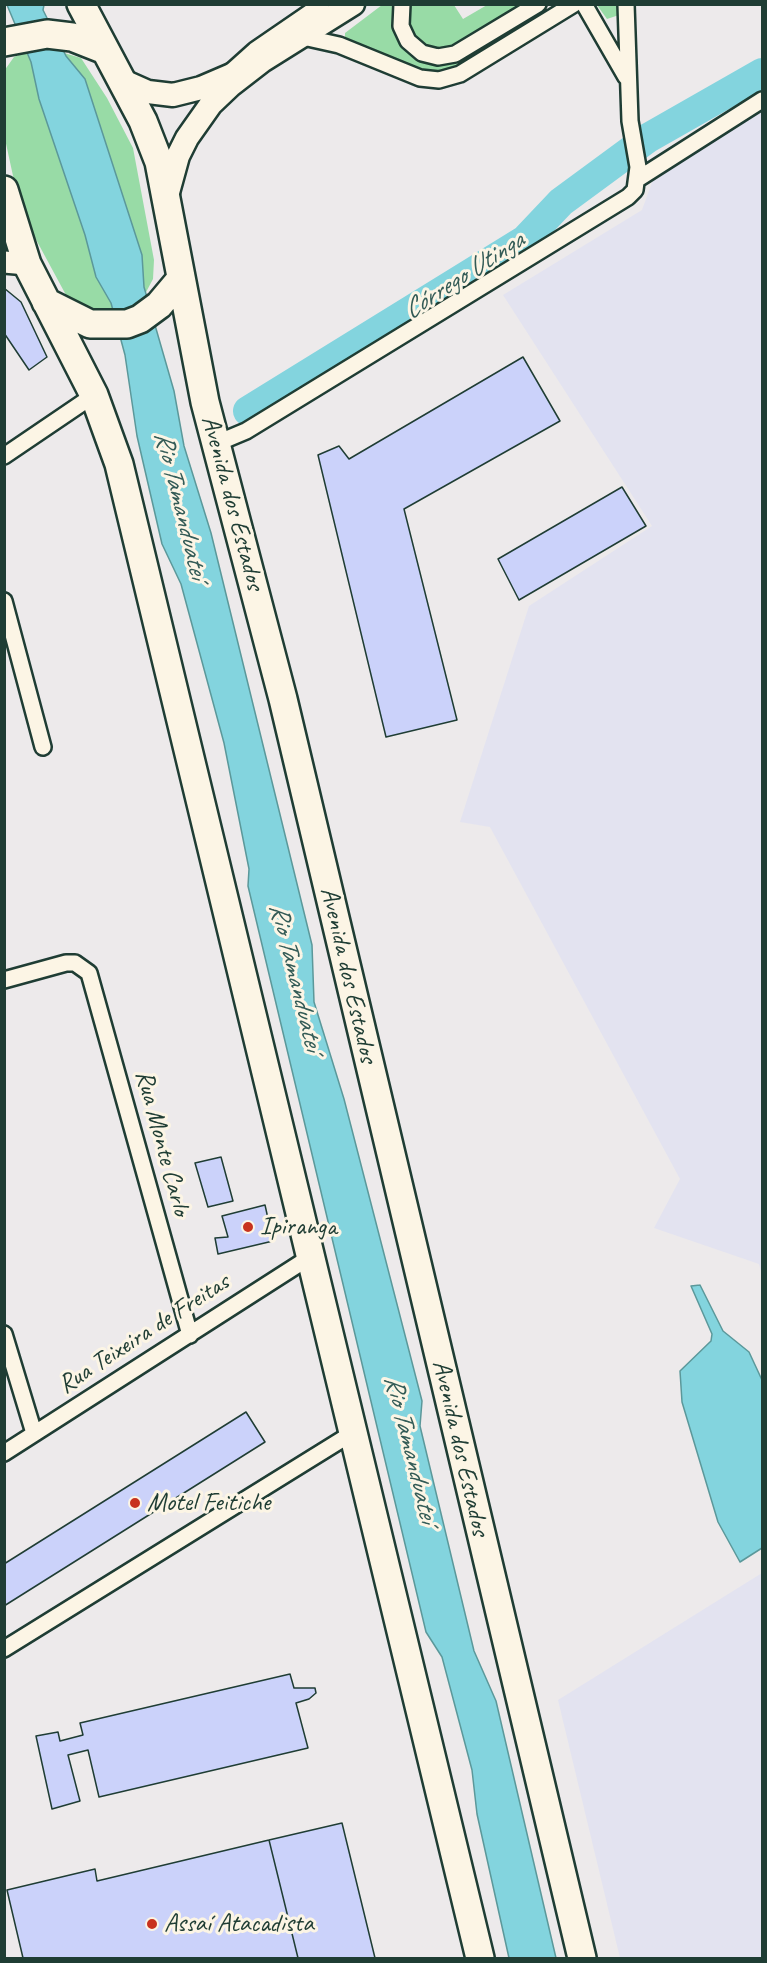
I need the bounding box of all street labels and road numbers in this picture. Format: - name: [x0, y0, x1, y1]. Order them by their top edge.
- street label: Avenida dos Estados: [194, 412, 270, 594]
- street label: Avenida dos Estados: [313, 884, 383, 1066]
- street label: Rua Monte Carlo: [128, 1067, 196, 1219]
- street label: Rua Teixeira de Freitas: [52, 1267, 236, 1401]
- street label: Avenida dos Estados: [425, 1357, 495, 1539]

